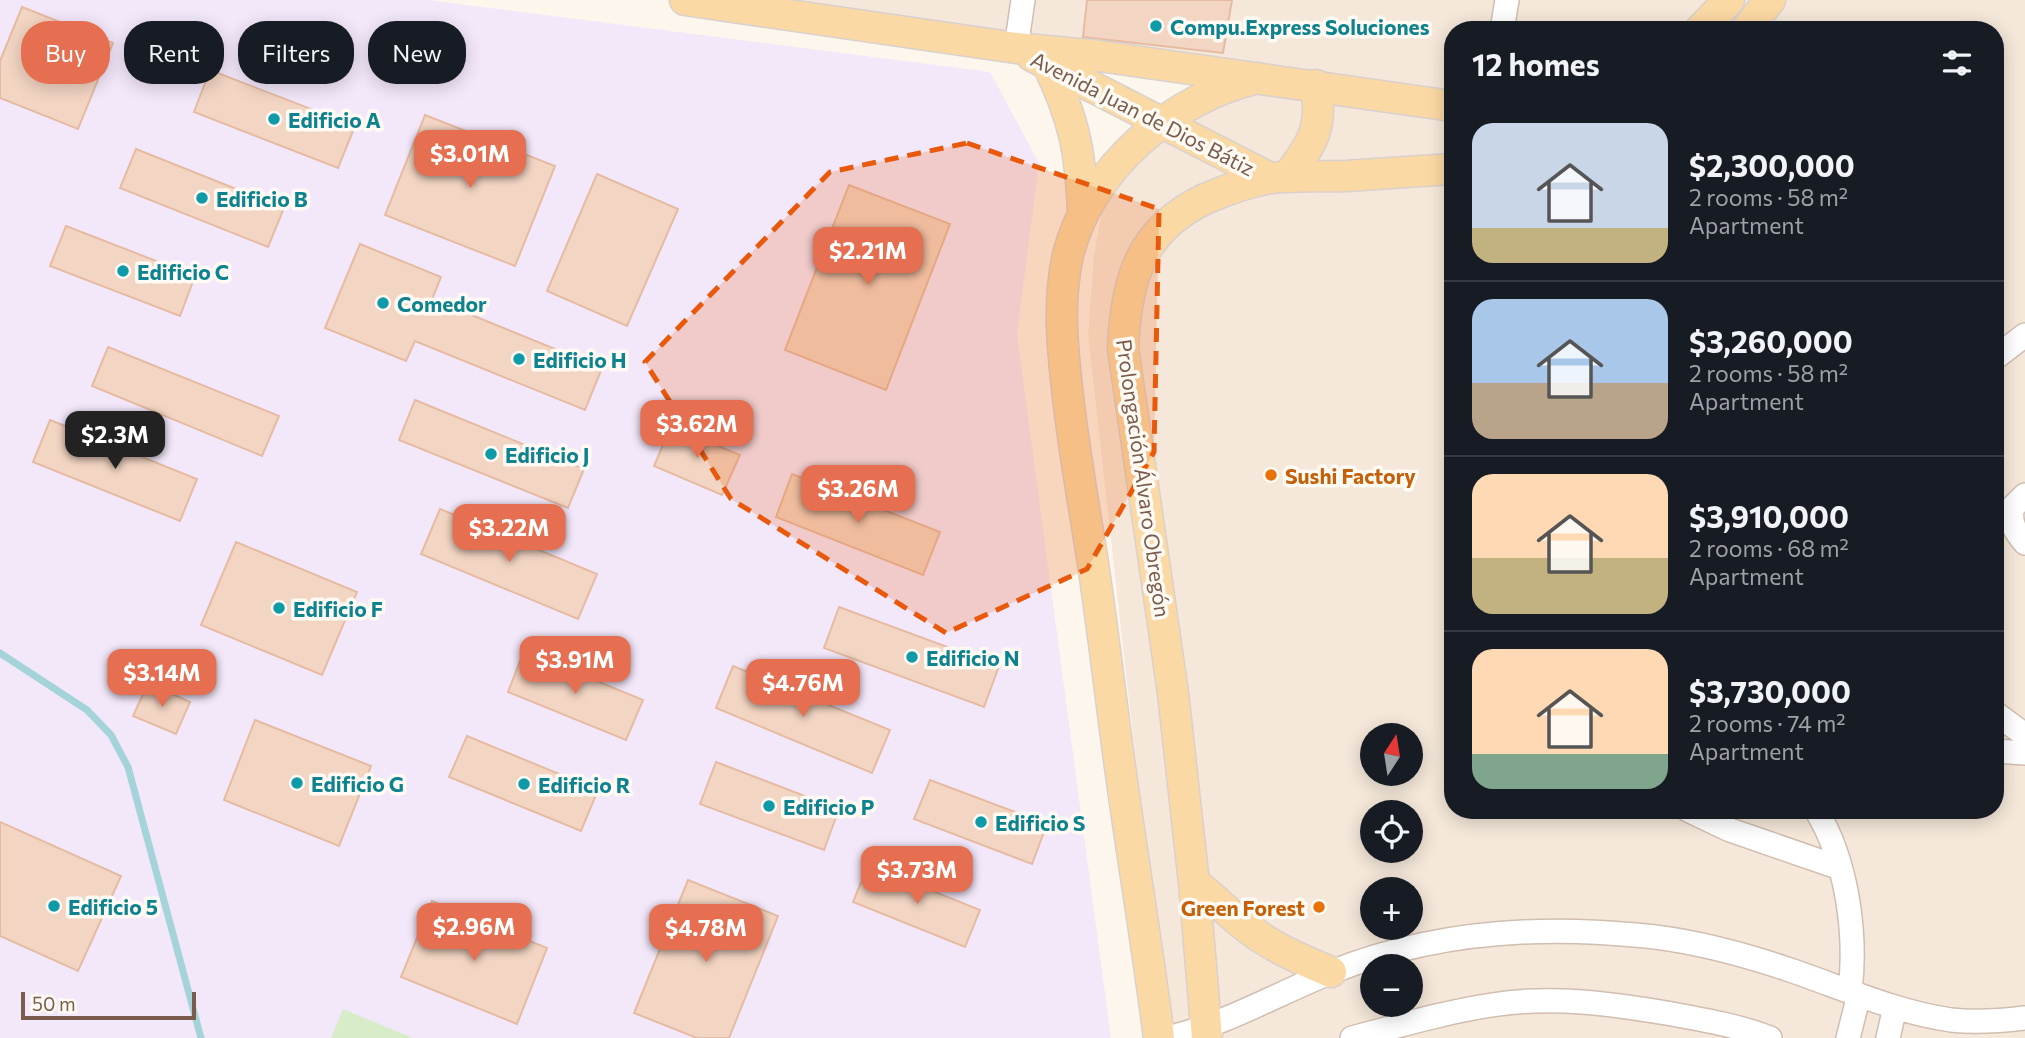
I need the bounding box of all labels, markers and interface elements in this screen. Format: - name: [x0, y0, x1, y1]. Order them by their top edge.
- place label: Compu.Express Soluciones: [1170, 14, 1430, 39]
- marker: Compu.Express Soluciones: [1148, 18, 1164, 34]
- chip: Buy: [21, 21, 110, 84]
- chip: Rent: [124, 21, 224, 84]
- chip: Filters: [238, 21, 354, 84]
- chip: New: [368, 21, 466, 84]
- icon: filters: [1938, 44, 1976, 82]
- text: 12 homes: [1472, 45, 1600, 82]
- street label: Avenida Juan de Dios Bátiz: [1027, 46, 1259, 180]
- place label: Edificio A: [288, 107, 381, 132]
- marker: Edificio A: [266, 111, 282, 127]
- pin: $3.01M: [413, 130, 527, 190]
- text: $3.01M: [430, 139, 510, 167]
- text: $2,300,000: [1689, 146, 1855, 183]
- icon: home: [1528, 151, 1612, 235]
- text: 2 rooms · 58 m²: [1689, 183, 1848, 211]
- place label: Edificio B: [216, 186, 308, 211]
- marker: Edificio B: [194, 190, 210, 206]
- text: Apartment: [1689, 211, 1804, 239]
- pin: $2.21M: [811, 228, 925, 287]
- text: $2.21M: [829, 236, 907, 264]
- place label: Edificio C: [137, 259, 229, 284]
- marker: Edificio C: [115, 263, 131, 279]
- place label: Comedor: [397, 291, 487, 316]
- marker: Comedor: [375, 295, 391, 311]
- text: $3,260,000: [1689, 322, 1853, 359]
- icon: home: [1528, 327, 1612, 411]
- street label: Prolongación Álvaro Obregón: [1112, 337, 1176, 619]
- place label: Edificio H: [533, 347, 626, 372]
- marker: Edificio H: [511, 351, 527, 367]
- text: 2 rooms · 58 m²: [1689, 359, 1848, 387]
- text: Apartment: [1689, 387, 1804, 415]
- pin: $3.62M: [640, 400, 754, 460]
- text: $3.62M: [656, 409, 738, 437]
- pin: $2.3M: [66, 412, 164, 471]
- text: $2.3M: [81, 420, 149, 448]
- place label: Edificio J: [505, 442, 589, 467]
- marker: Edificio J: [483, 446, 499, 462]
- place label: Sushi Factory: [1285, 463, 1416, 488]
- pin: $3.26M: [801, 466, 915, 525]
- marker: Sushi Factory: [1263, 467, 1279, 483]
- text: $3.26M: [817, 474, 899, 502]
- text: $3,910,000: [1689, 497, 1849, 534]
- icon: home: [1528, 502, 1612, 586]
- pin: $3.22M: [452, 504, 566, 564]
- text: $3.22M: [469, 513, 549, 541]
- text: 2 rooms · 68 m²: [1689, 534, 1849, 562]
- text: Apartment: [1689, 562, 1804, 590]
- place label: Edificio F: [293, 596, 383, 621]
- marker: Edificio F: [271, 600, 287, 616]
- pin: $3.91M: [518, 636, 632, 696]
- text: $3.91M: [536, 645, 614, 673]
- place label: Edificio N: [926, 645, 1019, 670]
- marker: Edificio N: [904, 649, 920, 665]
- pin: $3.14M: [105, 650, 219, 709]
- text: $3.14M: [123, 658, 201, 686]
- pin: $4.76M: [746, 660, 860, 719]
- text: $4.76M: [762, 668, 844, 696]
- text: $3,730,000: [1689, 672, 1851, 709]
- icon: home: [1528, 677, 1612, 761]
- text: 2 rooms · 74 m²: [1689, 709, 1845, 737]
- north arrow: [1360, 723, 1423, 786]
- map controls: [1360, 723, 1423, 1017]
- text: Apartment: [1689, 737, 1804, 765]
- place label: Edificio G: [311, 771, 404, 796]
- place label: Edificio R: [538, 772, 631, 797]
- marker: Edificio G: [289, 775, 305, 791]
- marker: Edificio R: [516, 776, 532, 792]
- place label: Edificio P: [783, 794, 874, 819]
- marker: Edificio P: [761, 798, 777, 814]
- button: locate: [1360, 800, 1423, 863]
- place label: Edificio S: [995, 810, 1085, 835]
- marker: Edificio S: [973, 814, 989, 830]
- pin: $3.73M: [860, 846, 974, 906]
- text: $3.73M: [877, 855, 957, 883]
- button: +: [1360, 877, 1423, 940]
- place label: Edificio 5: [68, 894, 158, 919]
- place label: Green Forest: [1181, 895, 1305, 920]
- marker: Edificio 5: [46, 898, 62, 914]
- marker: Green Forest: [1311, 899, 1327, 915]
- pin: $2.96M: [417, 904, 531, 963]
- pin: $4.78M: [649, 904, 763, 964]
- text: $2.96M: [433, 912, 515, 940]
- text: $4.78M: [665, 913, 747, 941]
- button: −: [1360, 954, 1423, 1017]
- scale bar: [21, 989, 196, 1021]
- text: 50 m: [32, 992, 76, 1015]

